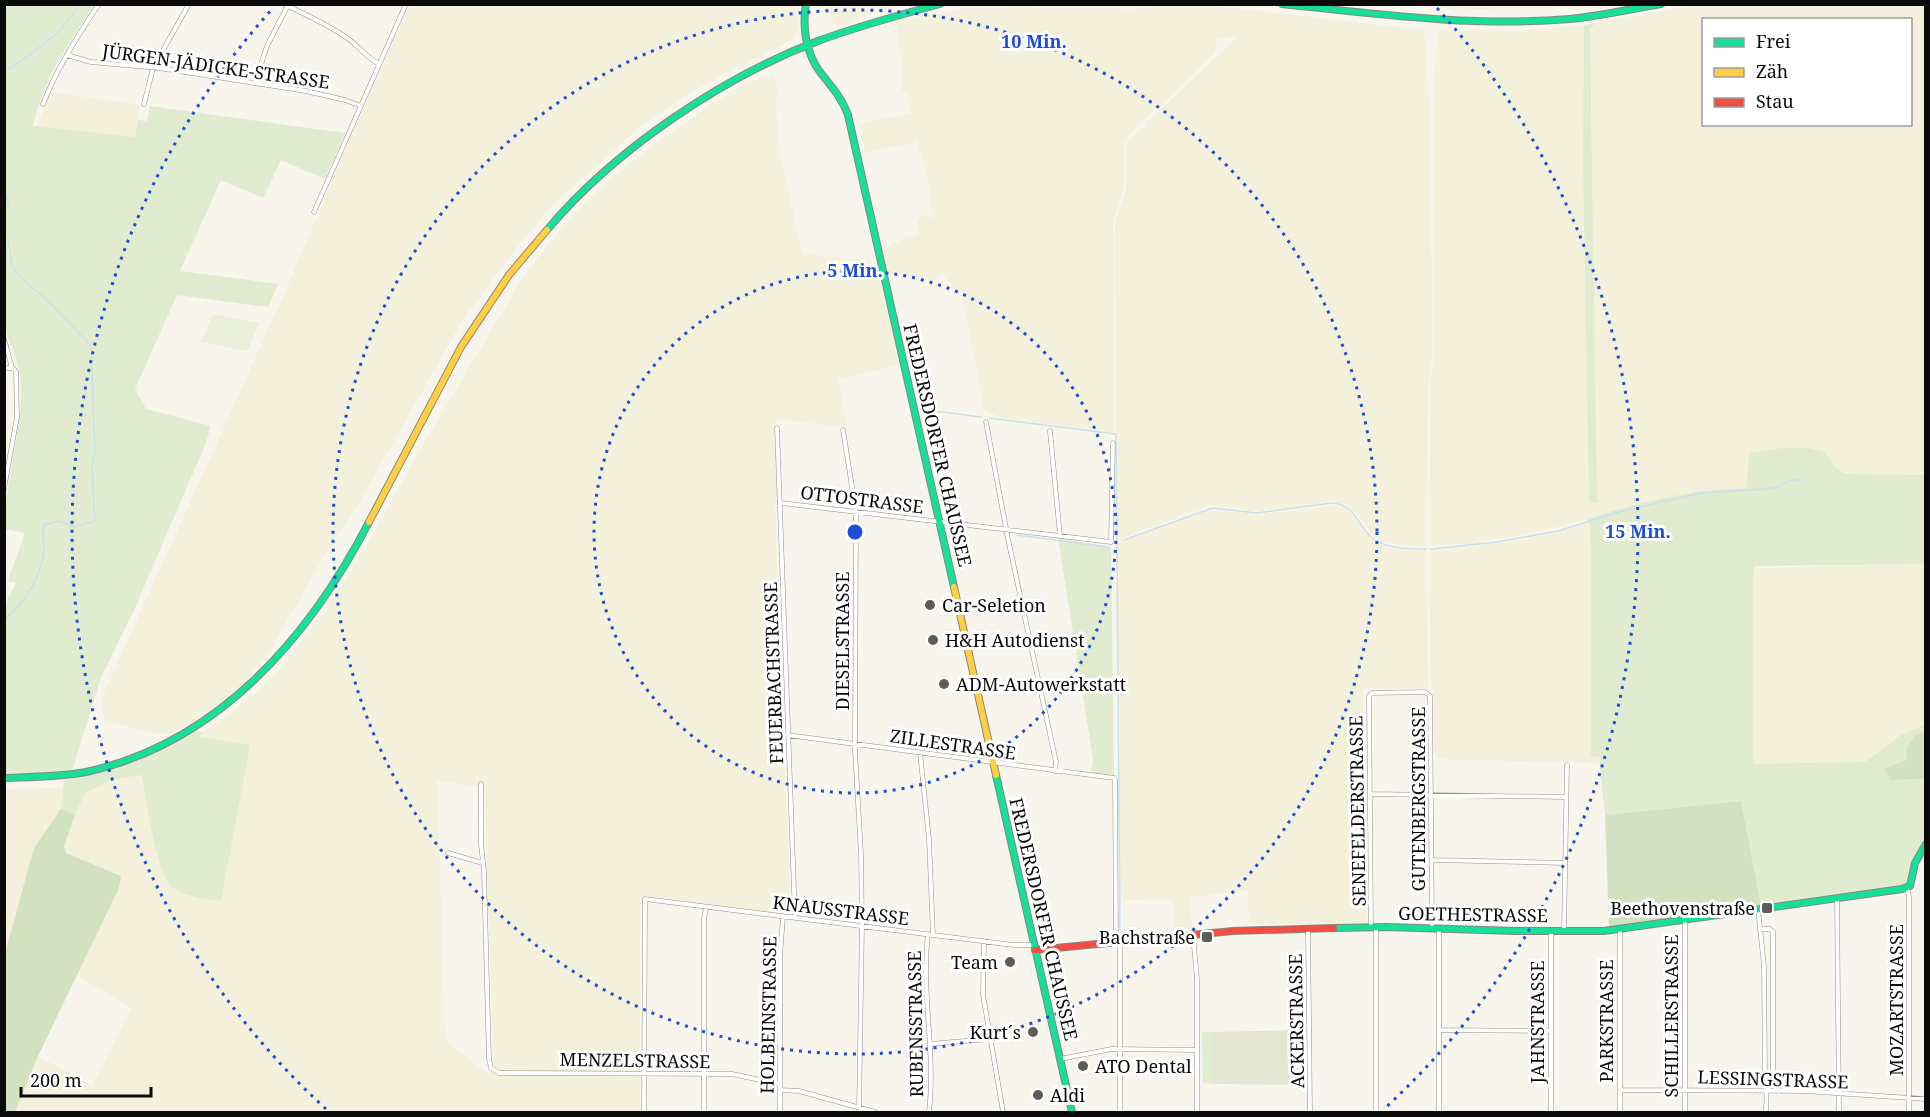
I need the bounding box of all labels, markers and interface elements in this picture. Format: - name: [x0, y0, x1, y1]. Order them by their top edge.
- legend: [1702, 18, 1912, 126]
- text: 10 Min.: [1001, 29, 1067, 53]
- text: Frei: [1756, 29, 1791, 53]
- street label: JÜRGEN-JÄDICKE-STRASSE: [100, 38, 331, 94]
- text: Zäh: [1756, 59, 1788, 83]
- text: Stau: [1756, 89, 1794, 113]
- text: 5 Min.: [827, 258, 883, 282]
- street label: FREDERSDORFER CHAUSSEE: [898, 321, 978, 569]
- street label: OTTOSTRASSE: [799, 480, 925, 518]
- text: 15 Min.: [1605, 519, 1671, 543]
- centre of rings: [845, 522, 865, 542]
- street label: DIESELSTRASSE: [830, 572, 854, 710]
- street label: FEUERBACHSTRASSE: [758, 581, 788, 765]
- place label: Car-Seletion: [942, 593, 1046, 617]
- marker: Car-Seletion: [923, 598, 937, 612]
- place label: H&H Autodienst: [945, 628, 1085, 652]
- marker: H&H Autodienst: [926, 633, 940, 647]
- place label: ADM-Autowerkstatt: [956, 672, 1126, 696]
- marker: ADM-Autowerkstatt: [937, 677, 951, 691]
- street label: GUTENBERGSTRASSE: [1406, 707, 1430, 891]
- street label: SENEFELDERSTRASSE: [1343, 715, 1371, 907]
- street label: ZILLESTRASSE: [889, 723, 1017, 765]
- street label: FREDERSDORFER CHAUSSEE: [1004, 795, 1084, 1043]
- street label: KNAUSSTRASSE: [771, 890, 911, 930]
- place label: Beethovenstraße: [1610, 896, 1755, 920]
- street label: GOETHESTRASSE: [1398, 901, 1548, 927]
- marker: Beethovenstraße: [1760, 901, 1774, 915]
- street label: MOZARTSTRASSE: [1884, 924, 1908, 1076]
- place label: Bachstraße: [1099, 925, 1195, 949]
- marker: Bachstraße: [1200, 930, 1214, 944]
- street label: SCHILLERSTRASSE: [1659, 935, 1683, 1097]
- street label: HOLBEINSTRASSE: [755, 936, 781, 1094]
- street label: RUBENSSTRASSE: [902, 950, 928, 1098]
- place label: Team: [951, 950, 998, 974]
- street label: ACKERSTRASSE: [1283, 953, 1309, 1089]
- marker: Team: [1003, 955, 1017, 969]
- street label: PARKSTRASSE: [1594, 960, 1618, 1082]
- street label: JAHNSTRASSE: [1525, 961, 1549, 1084]
- place label: Kurt´s: [969, 1020, 1021, 1044]
- marker: Kurt´s: [1026, 1025, 1040, 1039]
- street label: MENZELSTRASSE: [559, 1047, 711, 1073]
- place label: ATO Dental: [1095, 1054, 1192, 1078]
- marker: ATO Dental: [1076, 1059, 1090, 1073]
- scale bar: [21, 1060, 152, 1098]
- street label: LESSINGSTRASSE: [1697, 1064, 1849, 1094]
- text: 200 m: [30, 1068, 82, 1092]
- place label: Aldi: [1050, 1083, 1085, 1107]
- marker: Aldi: [1031, 1088, 1045, 1102]

